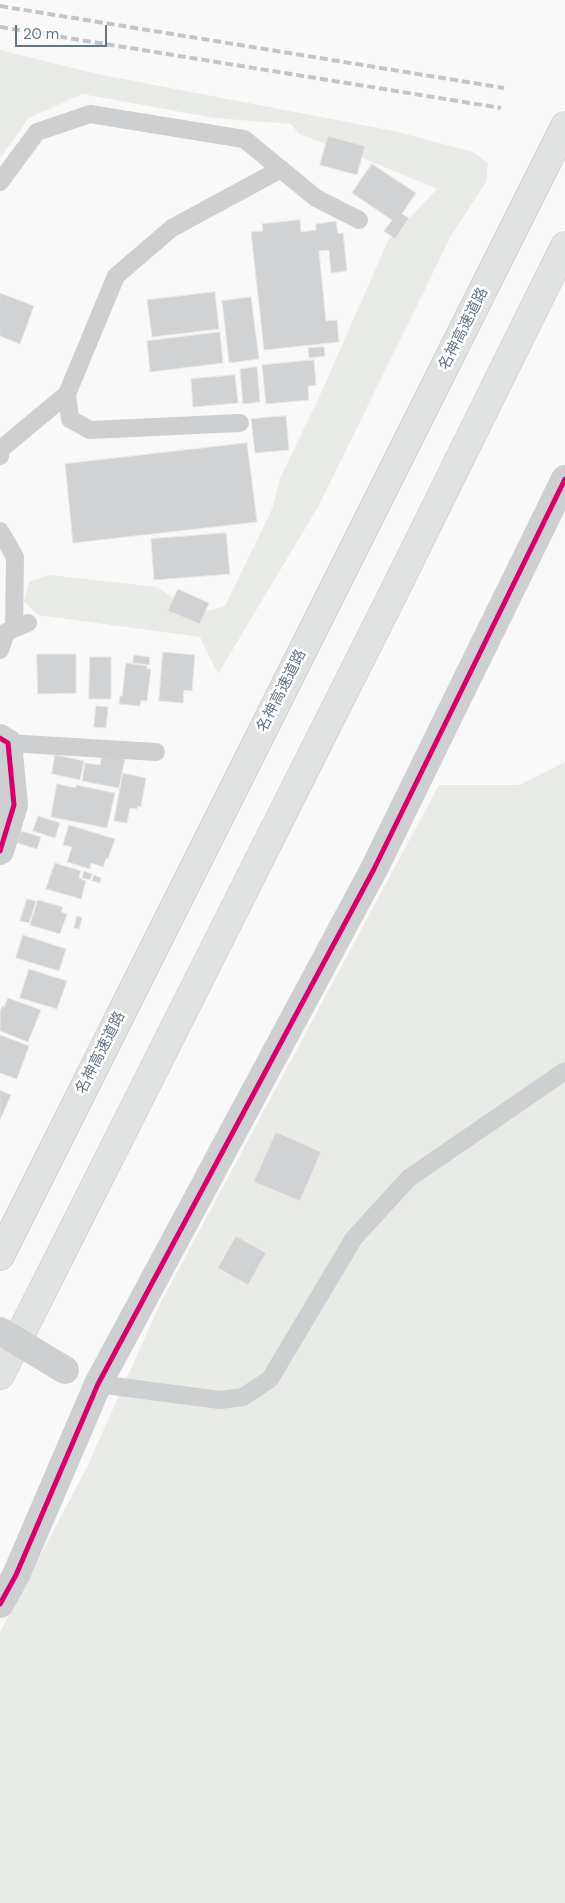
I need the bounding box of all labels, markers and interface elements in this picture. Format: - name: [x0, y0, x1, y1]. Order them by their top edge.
- scale bar: [18, 15, 110, 47]
- text: 20 m: [23, 24, 59, 44]
- street label: 名神高速道路: [436, 285, 492, 373]
- street label: 名神高速道路: [254, 647, 310, 735]
- street label: 名神高速道路: [73, 1009, 129, 1097]

